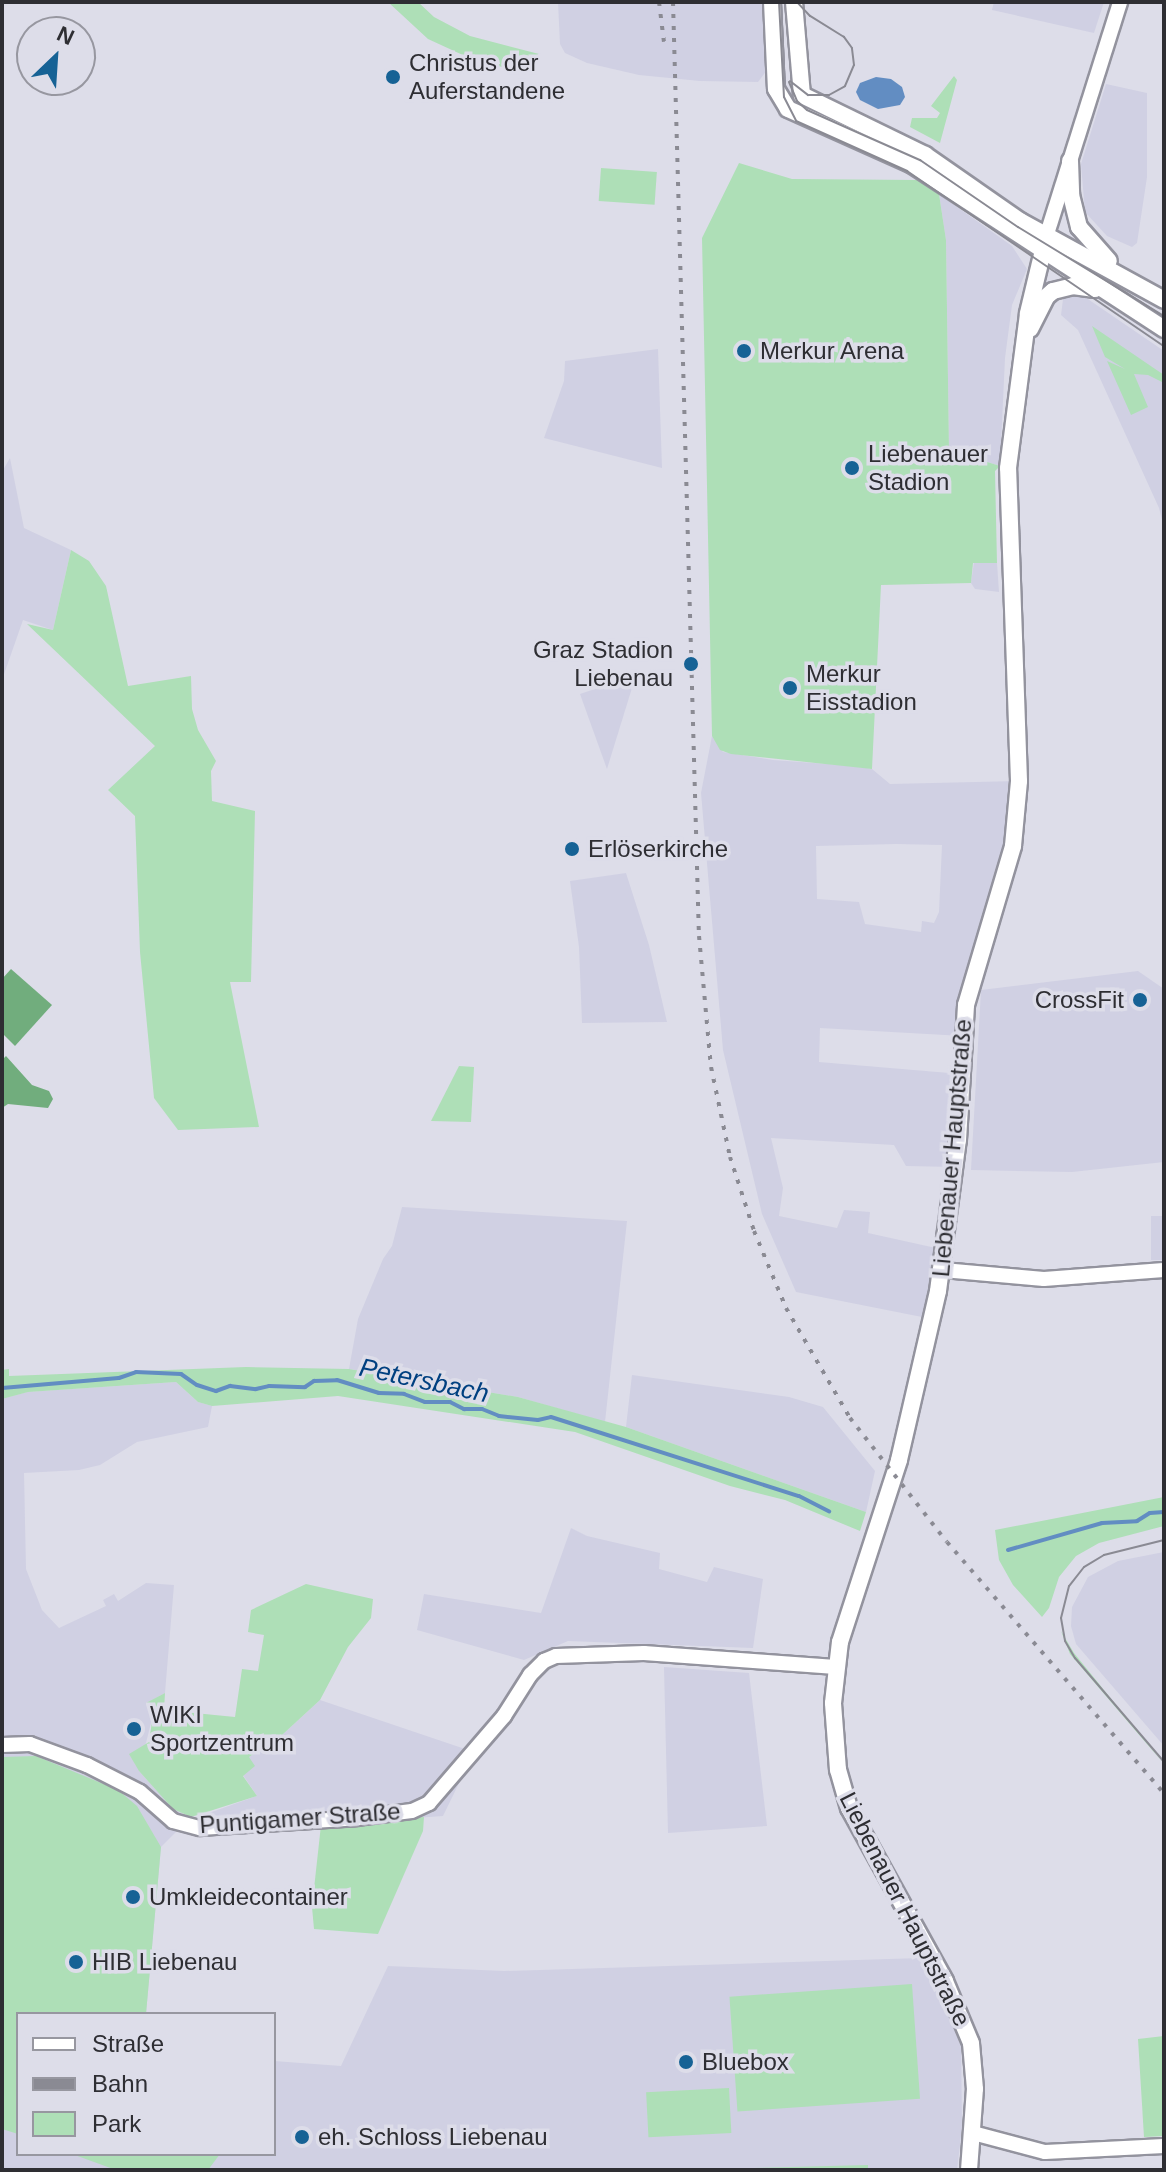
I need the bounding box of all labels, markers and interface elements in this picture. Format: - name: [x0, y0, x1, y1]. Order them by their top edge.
- north arrow: [16, 16, 96, 96]
- text: N: [53, 21, 78, 50]
- place label: Christus der Auferstandene: [409, 49, 565, 105]
- marker: Christus der Auferstandene: [384, 68, 402, 86]
- place label: Merkur Arena: [760, 337, 905, 365]
- marker: Merkur Arena: [735, 342, 753, 360]
- place label: Liebenauer Stadion: [868, 440, 988, 496]
- marker: Liebenauer Stadion: [843, 459, 861, 477]
- place label: Graz Stadion Liebenau: [533, 636, 673, 692]
- marker: Graz Stadion Liebenau: [680, 653, 702, 675]
- place label: Merkur Eisstadion: [806, 660, 917, 716]
- marker: Merkur Eisstadion: [781, 679, 799, 697]
- place label: Erlöserkirche: [588, 835, 728, 863]
- marker: Erlöserkirche: [563, 840, 581, 858]
- place label: CrossFit: [1035, 986, 1124, 1014]
- marker: CrossFit: [1131, 991, 1149, 1009]
- street label: Liebenauer Hauptstraße: [926, 1018, 978, 1278]
- water label: Petersbach: [356, 1352, 492, 1410]
- place label: WIKI Sportzentrum: [150, 1701, 294, 1757]
- marker: WIKI Sportzentrum: [125, 1720, 143, 1738]
- street label: Liebenauer Hauptstraße: [833, 1787, 977, 2031]
- street label: Puntigamer Straße: [199, 1797, 401, 1839]
- place label: Umkleidecontainer: [149, 1883, 348, 1911]
- marker: Umkleidecontainer: [124, 1888, 142, 1906]
- place label: HIB Liebenau: [92, 1948, 237, 1976]
- marker: HIB Liebenau: [67, 1953, 85, 1971]
- legend: [16, 2012, 276, 2156]
- text: Straße: [92, 2030, 164, 2057]
- place label: Bluebox: [702, 2048, 789, 2076]
- marker: Bluebox: [677, 2053, 695, 2071]
- text: Bahn: [92, 2070, 148, 2097]
- text: Park: [92, 2110, 141, 2137]
- place label: eh. Schloss Liebenau: [318, 2123, 548, 2151]
- marker: eh. Schloss Liebenau: [293, 2128, 311, 2146]

